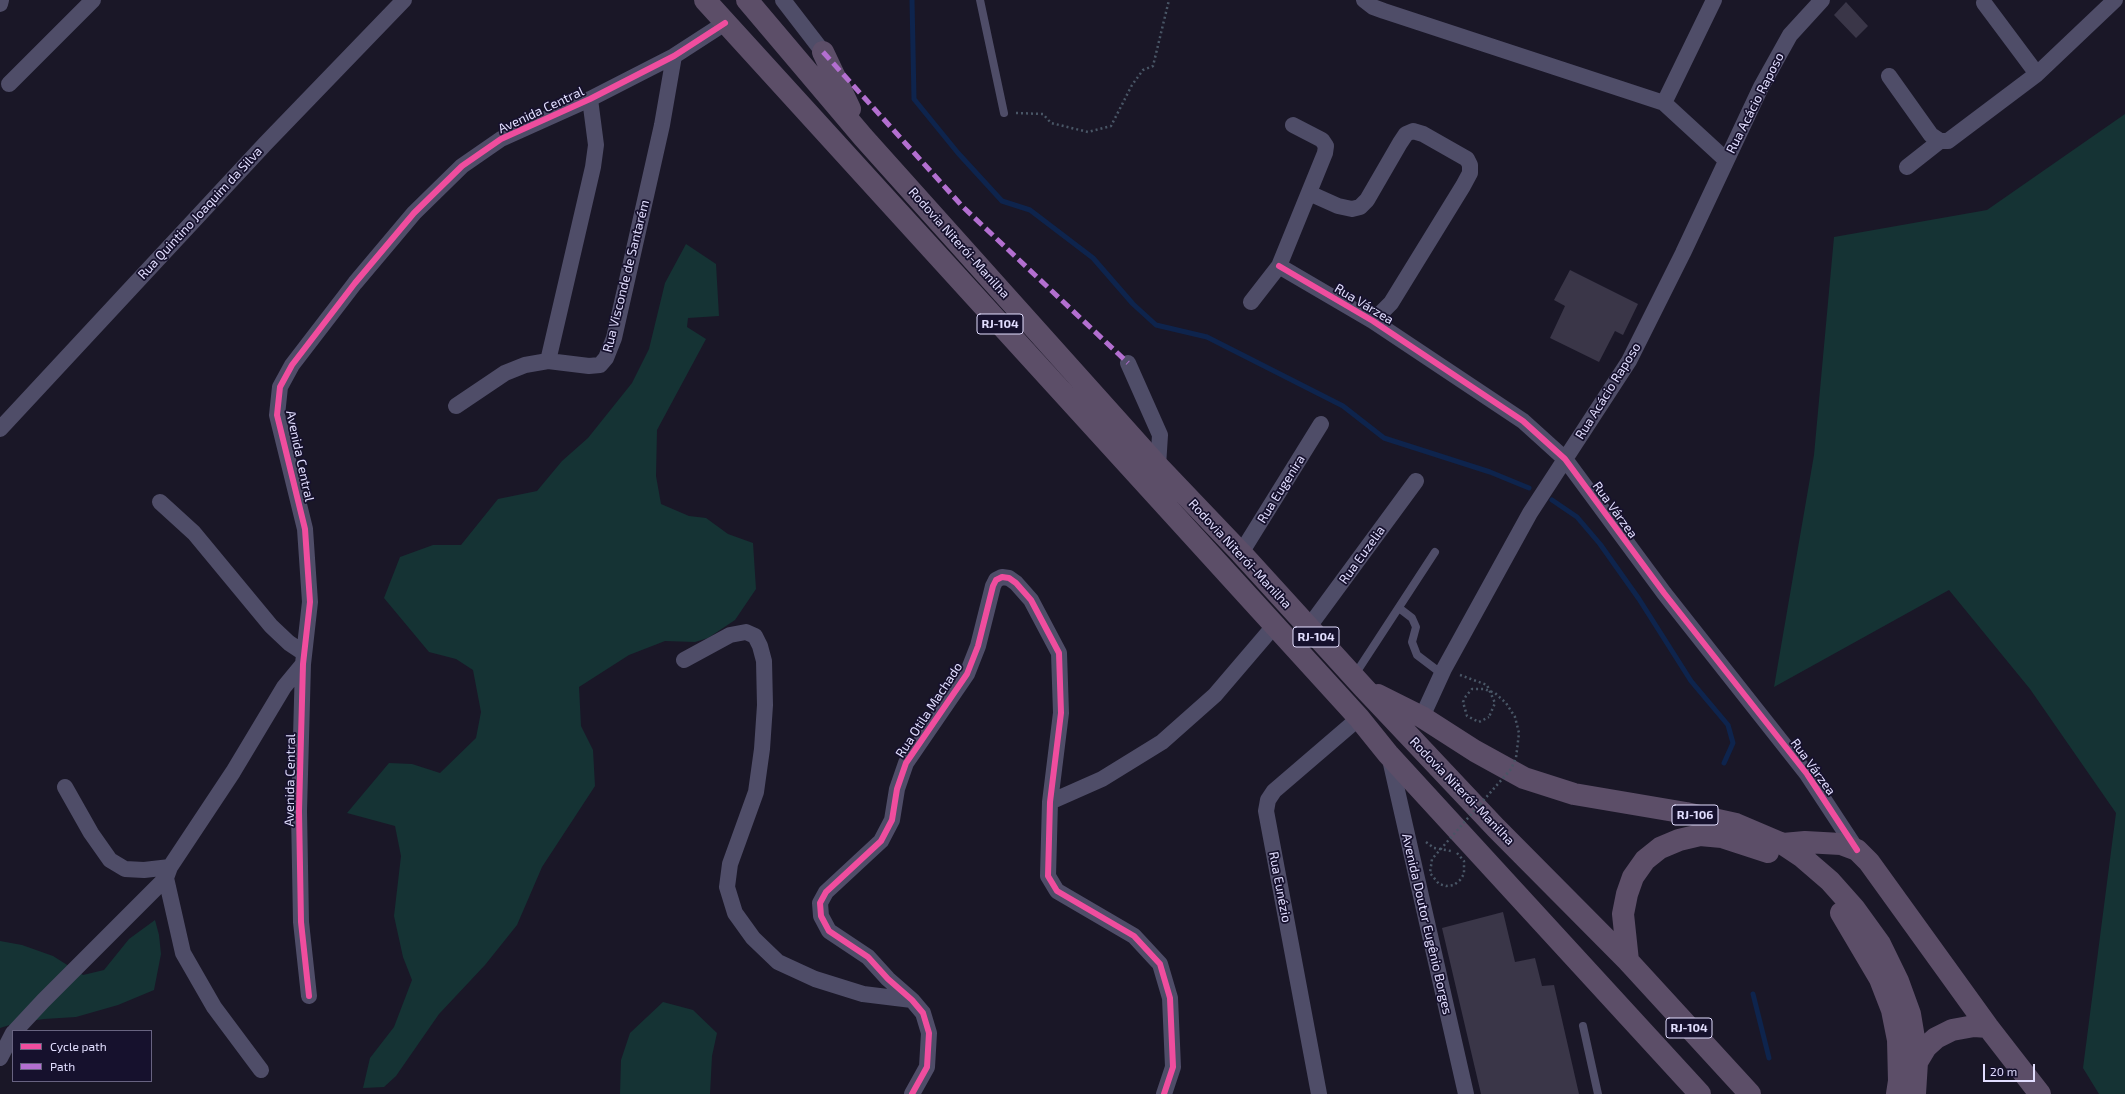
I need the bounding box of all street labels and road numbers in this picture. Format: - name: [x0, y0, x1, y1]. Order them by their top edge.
- street label: Rua Acácio Raposo: [1723, 50, 1787, 156]
- street label: Avenida Central: [496, 83, 586, 137]
- street label: Rua Quintino Joaquim da Silva: [135, 144, 265, 282]
- street label: Rodovia Niterói-Manilha: [905, 184, 1013, 302]
- street label: Rua Visconde de Santarém: [599, 198, 653, 354]
- street label: Rua Várzea: [1332, 280, 1396, 328]
- road number: RJ-104: [977, 314, 1023, 334]
- street label: Rua Acácio Raposo: [1572, 340, 1644, 442]
- street label: Avenida Central: [283, 409, 317, 503]
- street label: Rua Eugenira: [1254, 452, 1308, 526]
- street label: Rua Várzea: [1589, 479, 1641, 541]
- street label: Rodovia Niterói-Manilha: [1185, 496, 1295, 612]
- street label: Rua Euzelia: [1336, 523, 1388, 587]
- road number: RJ-104: [1293, 627, 1339, 647]
- street label: Rua Otila Machado: [892, 659, 966, 761]
- street label: Avenida Central: [281, 733, 299, 827]
- street label: Rodovia Niterói-Manilha: [1406, 734, 1518, 848]
- street label: Rua Várzea: [1787, 736, 1839, 798]
- road number: RJ-106: [1672, 805, 1718, 825]
- street label: Avenida Doutor Eugênio Borges: [1399, 832, 1455, 1016]
- street label: Rua Eunézio: [1265, 850, 1295, 924]
- road number: RJ-104: [1666, 1018, 1712, 1038]

